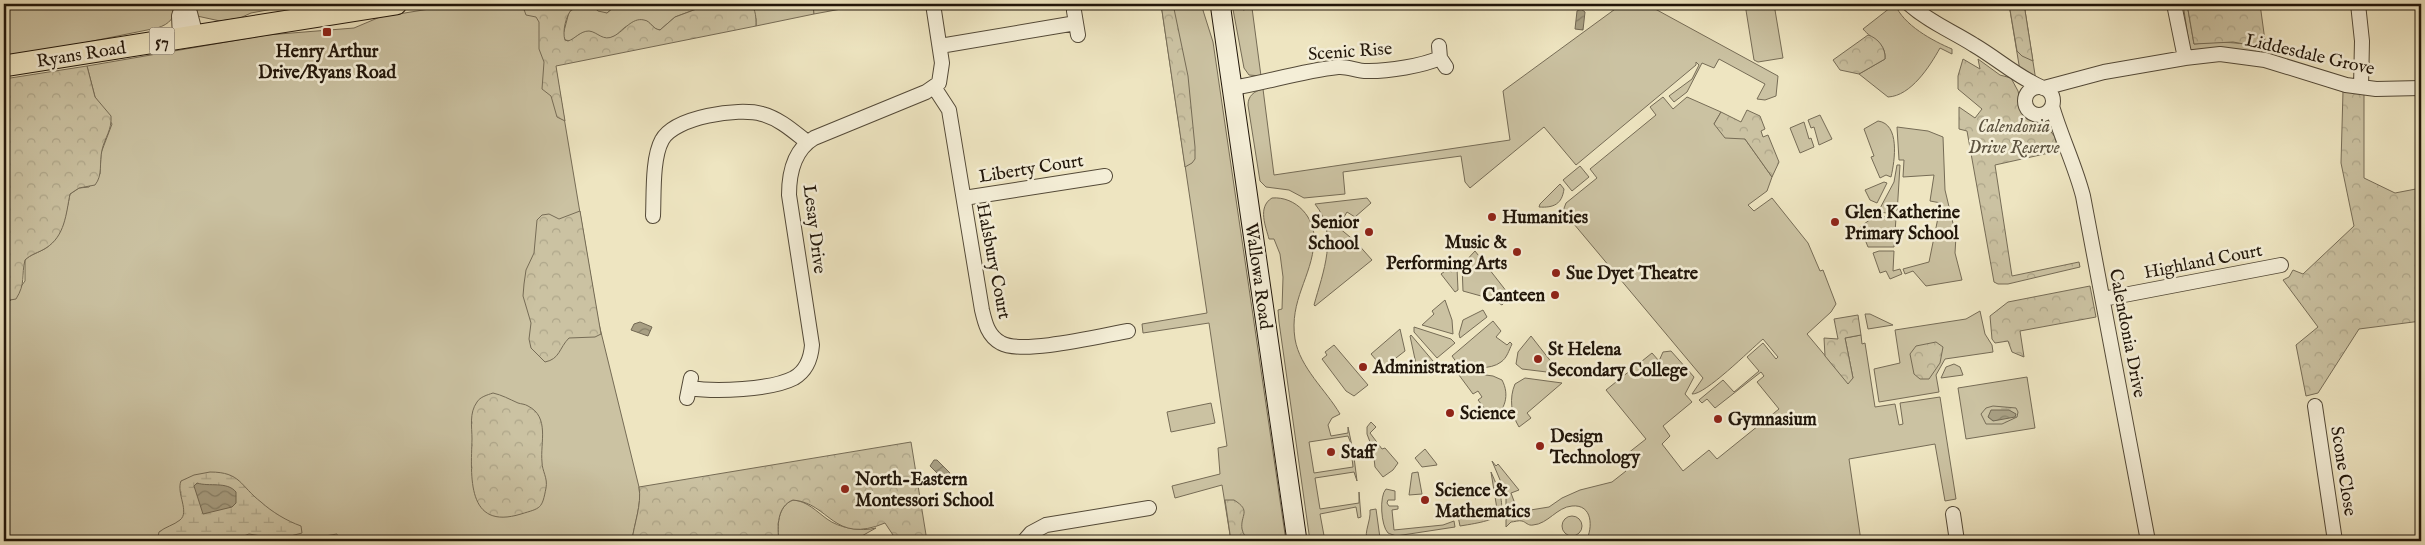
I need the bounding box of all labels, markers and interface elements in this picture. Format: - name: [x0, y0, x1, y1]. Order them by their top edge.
- marker: Henry Arthur Drive/Ryans Road: [321, 26, 333, 38]
- road number: 57: [150, 27, 174, 54]
- street label: Liddesdale Grove: [2243, 29, 2377, 82]
- street label: Ryans Road: [35, 37, 128, 74]
- street label: Scenic Rise: [1307, 38, 1393, 67]
- place label: Henry Arthur Drive/Ryans Road: [258, 41, 396, 85]
- park label: Calendonia Drive Reserve: [1968, 116, 2060, 160]
- street label: Liberty Court: [977, 150, 1085, 189]
- street label: Lesay Drive: [797, 183, 830, 275]
- street label: Halsbury Court: [970, 201, 1015, 321]
- place label: Glen Katherine Primary School: [1845, 202, 1961, 246]
- place label: Humanities: [1502, 207, 1589, 230]
- marker: Humanities: [1486, 211, 1498, 223]
- place label: Senior School: [1308, 212, 1360, 256]
- marker: Glen Katherine Primary School: [1829, 216, 1841, 228]
- street label: Wallowa Road: [1239, 221, 1276, 331]
- marker: Senior School: [1363, 226, 1375, 238]
- place label: Music & Performing Arts: [1386, 232, 1508, 276]
- street label: Highland Court: [2142, 240, 2264, 285]
- marker: Music & Performing Arts: [1511, 246, 1523, 258]
- place label: Sue Dyet Theatre: [1566, 263, 1699, 286]
- marker: Sue Dyet Theatre: [1550, 267, 1562, 279]
- street label: Calendonia Drive: [2103, 267, 2150, 400]
- place label: Canteen: [1483, 285, 1545, 308]
- marker: Canteen: [1549, 289, 1561, 301]
- place label: St Helena Secondary College: [1548, 339, 1689, 383]
- marker: St Helena Secondary College: [1532, 353, 1544, 365]
- place label: Administration: [1372, 357, 1485, 380]
- marker: Administration: [1357, 361, 1369, 373]
- place label: Science: [1460, 403, 1516, 426]
- marker: Science: [1444, 407, 1456, 419]
- place label: Gymnasium: [1728, 409, 1817, 432]
- marker: Gymnasium: [1712, 413, 1724, 425]
- street label: Scone Close: [2324, 425, 2361, 518]
- place label: Design Technology: [1549, 426, 1641, 470]
- marker: Design Technology: [1534, 440, 1546, 452]
- place label: Staff: [1341, 442, 1377, 465]
- marker: Staff: [1325, 446, 1337, 458]
- place label: North-Eastern Montessori School: [854, 469, 995, 513]
- place label: Science & Mathematics: [1435, 480, 1531, 524]
- marker: North-Eastern Montessori School: [839, 483, 851, 495]
- marker: Science & Mathematics: [1419, 494, 1431, 506]

